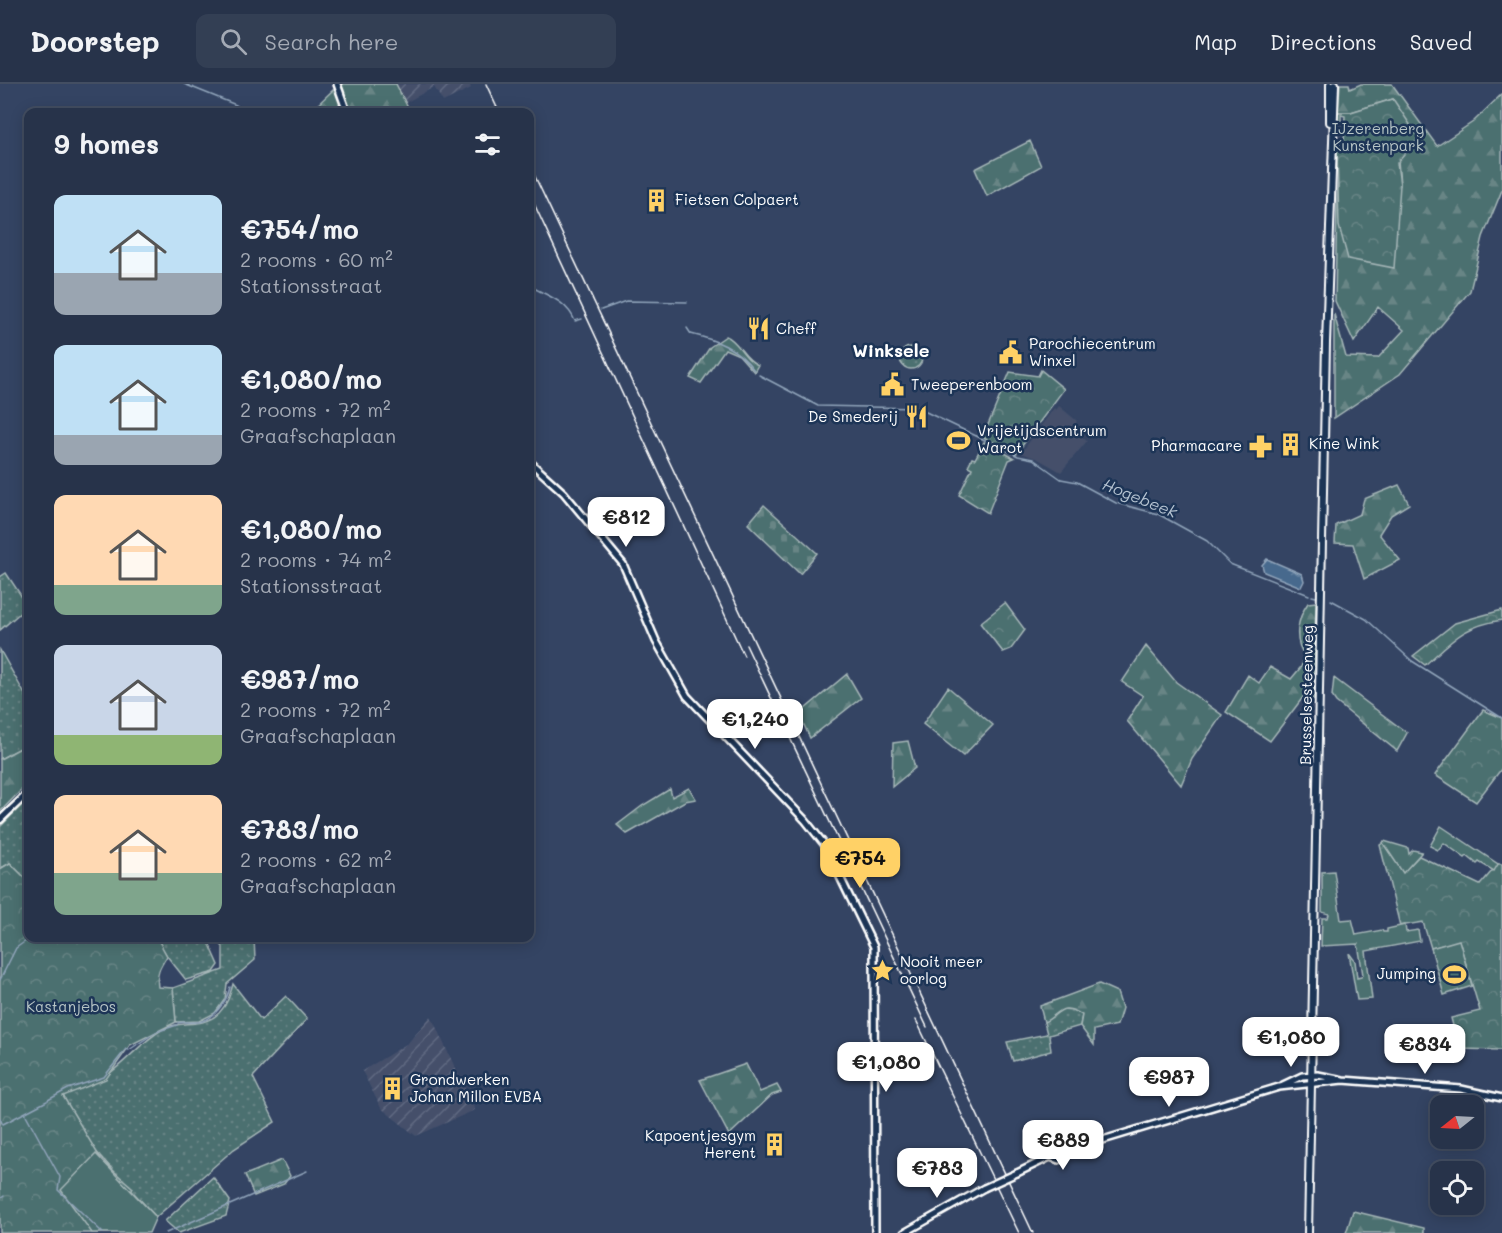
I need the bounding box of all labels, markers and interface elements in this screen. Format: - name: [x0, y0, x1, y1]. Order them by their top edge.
- search box: [196, 14, 616, 68]
- text: Doorstep: [30, 23, 160, 59]
- icon: search: [217, 25, 250, 58]
- text: Search here: [265, 27, 398, 56]
- text: Map: [1194, 28, 1237, 55]
- text: Directions: [1270, 28, 1377, 55]
- text: Saved: [1410, 28, 1472, 55]
- park label: IJzerenberg Kunstenpark: [1332, 118, 1425, 155]
- text: 9 homes: [54, 127, 159, 161]
- icon: filters: [471, 128, 504, 161]
- building icon: Fietsen Colpaert: [644, 187, 670, 213]
- place label: Fietsen Colpaert: [675, 189, 799, 209]
- text: €754/mo: [240, 212, 359, 246]
- icon: home: [102, 219, 174, 291]
- text: 2 rooms · 60 m²: [240, 246, 393, 272]
- text: Stationsstraat: [240, 272, 382, 298]
- restaurant icon: Cheff: [745, 316, 771, 342]
- place label: Cheff: [776, 318, 817, 338]
- place label: Parochiecentrum Winxel: [1029, 333, 1156, 370]
- district label: Winksele: [853, 338, 930, 362]
- public building icon: Parochiecentrum Winxel: [998, 340, 1024, 366]
- text: €1,080/mo: [240, 362, 382, 396]
- icon: home: [102, 369, 174, 441]
- public building icon: Tweeperenboom: [880, 372, 906, 398]
- place label: Tweeperenboom: [911, 374, 1033, 394]
- text: 2 rooms · 72 m²: [240, 396, 391, 422]
- restaurant icon: De Smederij: [903, 404, 929, 430]
- place label: De Smederij: [808, 406, 898, 426]
- place label: Vrijetijdscentrum Warot: [977, 420, 1107, 457]
- text: Graafschaplaan: [240, 422, 396, 448]
- sports icon: Vrijetijdscentrum Warot: [946, 427, 972, 453]
- building icon: Kine Wink: [1278, 431, 1304, 457]
- pharmacy icon: Pharmacare: [1247, 433, 1273, 459]
- place label: Kine Wink: [1309, 433, 1379, 453]
- place label: Pharmacare: [1151, 435, 1242, 455]
- water label: Hogebeek: [1100, 473, 1181, 522]
- pin: €812: [590, 497, 662, 548]
- text: €812: [602, 503, 650, 529]
- text: €1,080/mo: [240, 512, 382, 546]
- icon: home: [102, 519, 174, 591]
- text: 2 rooms · 74 m²: [240, 546, 391, 572]
- text: Stationsstraat: [240, 572, 382, 598]
- street label: Brusselsesteenweg: [1295, 625, 1317, 765]
- text: €987/mo: [240, 662, 359, 696]
- icon: home: [102, 669, 174, 741]
- text: 2 rooms · 72 m²: [240, 696, 391, 722]
- pin: €1,240: [706, 699, 804, 750]
- text: €1,240: [721, 705, 789, 731]
- text: Graafschaplaan: [240, 722, 396, 748]
- text: €783/mo: [240, 812, 359, 846]
- icon: home: [102, 819, 174, 891]
- pin: €754: [824, 838, 896, 889]
- text: €754: [834, 844, 886, 870]
- text: 2 rooms · 62 m²: [240, 846, 392, 872]
- text: Graafschaplaan: [240, 872, 396, 898]
- place label: Nooit meer oorlog: [900, 951, 983, 988]
- place icon: Nooit meer oorlog: [869, 958, 895, 984]
- sports icon: Jumping: [1441, 961, 1467, 987]
- place label: Jumping: [1377, 963, 1436, 983]
- park label: Kastanjebos: [26, 996, 116, 1016]
- pin: €1,080: [1242, 1017, 1340, 1068]
- text: €1,080: [1256, 1023, 1326, 1049]
- pin: €834: [1389, 1024, 1461, 1075]
- text: €834: [1398, 1030, 1452, 1056]
- pin: €1,080: [837, 1042, 935, 1093]
- text: €1,080: [851, 1048, 921, 1074]
- pin: €987: [1133, 1057, 1205, 1108]
- text: €987: [1143, 1063, 1195, 1089]
- place label: Grondwerken Johan Millon EVBA: [410, 1069, 542, 1106]
- building icon: Grondwerken Johan Millon EVBA: [379, 1076, 405, 1102]
- north arrow: [1430, 1095, 1484, 1149]
- map controls: [1430, 1095, 1484, 1215]
- pin: €889: [1027, 1120, 1099, 1171]
- place label: Kapoentjesgym Herent: [645, 1125, 756, 1162]
- text: €889: [1036, 1126, 1090, 1152]
- building icon: Kapoentjesgym Herent: [761, 1132, 787, 1158]
- pin: €783: [901, 1148, 973, 1199]
- text: €783: [911, 1154, 963, 1180]
- button: locate: [1430, 1161, 1484, 1215]

